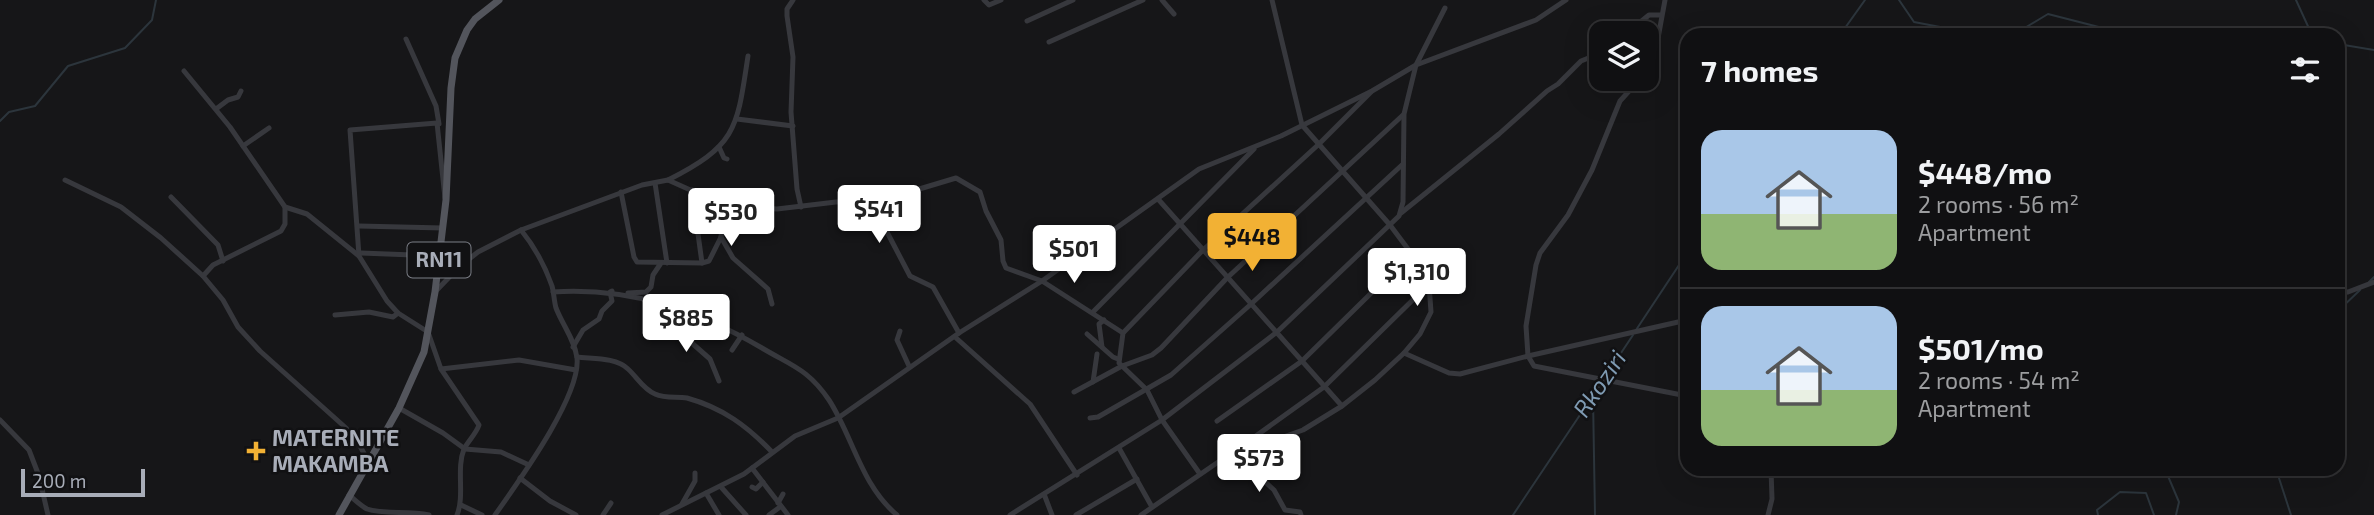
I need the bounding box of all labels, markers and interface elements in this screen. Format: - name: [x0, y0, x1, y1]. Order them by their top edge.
- map controls: [1589, 21, 1659, 91]
- button: layers: [1589, 21, 1659, 91]
- icon: filters: [2286, 51, 2324, 89]
- text: 7 homes: [1701, 52, 1818, 88]
- text: $448/mo: [1918, 154, 2052, 190]
- icon: home: [1757, 158, 1841, 242]
- pin: $541: [838, 186, 920, 245]
- pin: $530: [690, 188, 772, 248]
- text: 2 rooms · 56 m²: [1918, 190, 2079, 218]
- text: $541: [854, 194, 904, 222]
- text: $530: [704, 197, 758, 225]
- pin: $448: [1211, 214, 1293, 273]
- text: Apartment: [1918, 218, 2031, 246]
- text: $448: [1224, 222, 1280, 250]
- pin: $501: [1033, 226, 1115, 285]
- text: $501: [1049, 234, 1099, 262]
- road number: RN11: [408, 243, 471, 278]
- pin: $1,310: [1360, 248, 1474, 308]
- text: $1,310: [1384, 257, 1450, 285]
- pin: $885: [645, 294, 727, 354]
- text: $885: [659, 303, 713, 331]
- text: $501/mo: [1918, 330, 2044, 366]
- icon: home: [1757, 334, 1841, 418]
- water label: Rkoziri: [1566, 344, 1632, 422]
- text: 2 rooms · 54 m²: [1918, 366, 2080, 394]
- text: Apartment: [1918, 394, 2031, 422]
- place label: MATERNITE MAKAMBA: [272, 423, 399, 477]
- pin: $573: [1218, 434, 1300, 494]
- marker: MATERNITE MAKAMBA: [246, 441, 266, 461]
- text: $573: [1233, 443, 1285, 471]
- scale bar: [21, 466, 145, 498]
- text: 200 m: [32, 469, 86, 492]

